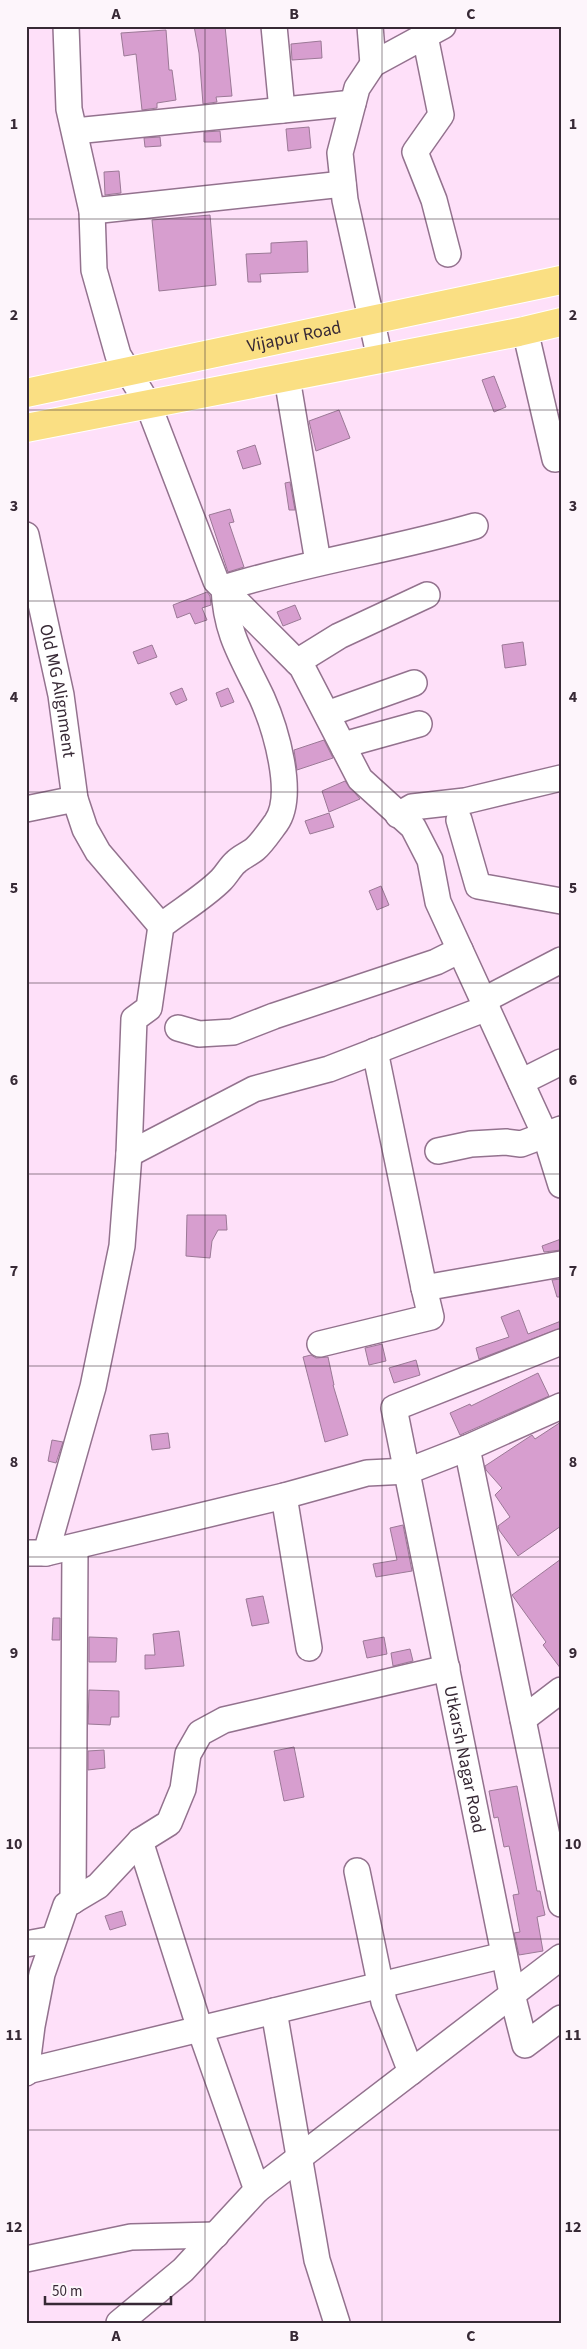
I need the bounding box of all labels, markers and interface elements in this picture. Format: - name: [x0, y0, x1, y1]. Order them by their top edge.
- text: A: [110, 3, 121, 25]
- text: B: [289, 3, 299, 25]
- text: C: [466, 3, 476, 25]
- text: 1: [10, 113, 18, 135]
- text: 1: [569, 113, 577, 135]
- text: 2: [10, 304, 18, 326]
- text: 2: [569, 304, 577, 326]
- street label: Vijapur Road: [245, 314, 343, 358]
- text: 3: [10, 495, 18, 517]
- text: 3: [569, 495, 577, 517]
- street label: Old MG Alignment: [33, 621, 82, 759]
- text: 4: [10, 686, 19, 708]
- text: 4: [569, 686, 578, 708]
- text: 5: [10, 877, 18, 899]
- text: 5: [569, 877, 577, 899]
- text: 6: [10, 1069, 18, 1091]
- text: 6: [569, 1069, 577, 1091]
- text: 7: [10, 1260, 18, 1282]
- text: 7: [569, 1260, 577, 1282]
- text: 8: [10, 1451, 18, 1473]
- text: 8: [569, 1451, 577, 1473]
- text: 9: [10, 1642, 18, 1664]
- text: 9: [569, 1642, 577, 1664]
- street label: Utkarsh Nagar Road: [438, 1683, 492, 1835]
- text: 10: [6, 1833, 22, 1855]
- text: 10: [565, 1833, 581, 1855]
- text: 11: [6, 2024, 22, 2046]
- text: 11: [565, 2024, 581, 2046]
- text: 12: [6, 2216, 22, 2238]
- text: 12: [565, 2216, 581, 2238]
- scale bar: [45, 2274, 171, 2306]
- text: 50 m: [52, 2281, 82, 2302]
- text: A: [110, 2325, 121, 2347]
- text: B: [289, 2325, 299, 2347]
- text: C: [466, 2325, 476, 2347]

